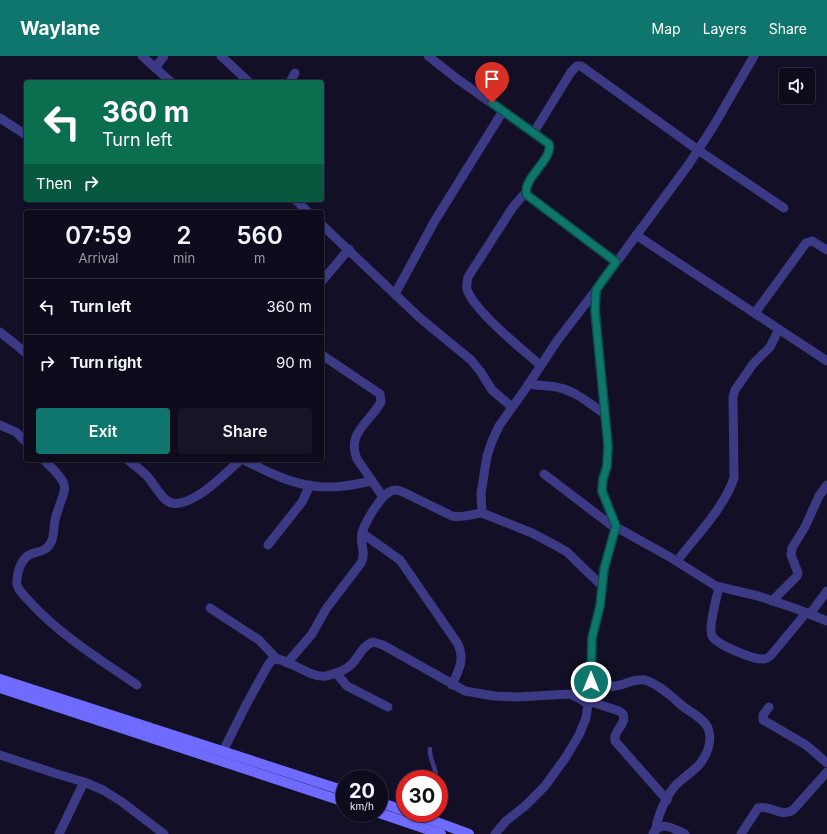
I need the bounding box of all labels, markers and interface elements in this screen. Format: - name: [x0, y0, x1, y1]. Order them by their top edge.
- text: Waylane: [20, 17, 100, 40]
- text: Map: [652, 20, 681, 37]
- text: Layers: [703, 20, 747, 37]
- text: Share: [769, 20, 807, 37]
- pin: [475, 62, 509, 103]
- icon: arrive: [481, 68, 503, 90]
- map controls: [779, 68, 815, 104]
- button: sound: [779, 68, 815, 104]
- text: 360 m: [102, 95, 189, 129]
- icon: left: [36, 96, 88, 148]
- text: Turn left: [102, 129, 172, 150]
- icon: right: [80, 172, 102, 194]
- text: Then: [36, 174, 72, 193]
- text: 07:59: [65, 221, 132, 250]
- text: 2: [177, 221, 192, 250]
- text: 560: [236, 221, 283, 250]
- text: Arrival: [78, 250, 119, 266]
- text: min: [173, 250, 195, 266]
- text: m: [254, 250, 265, 266]
- icon: left: [36, 296, 58, 318]
- text: Turn left: [70, 297, 131, 316]
- text: 360 m: [267, 297, 312, 316]
- icon: right: [36, 352, 58, 374]
- text: Turn right: [70, 353, 142, 372]
- text: 90 m: [276, 353, 312, 372]
- button: Exit: [36, 408, 170, 454]
- button: Share: [178, 408, 312, 454]
- position arrow: [570, 661, 612, 703]
- speed limit sign: 30: [396, 770, 448, 822]
- text: 20: [349, 779, 375, 803]
- text: km/h: [350, 800, 374, 812]

